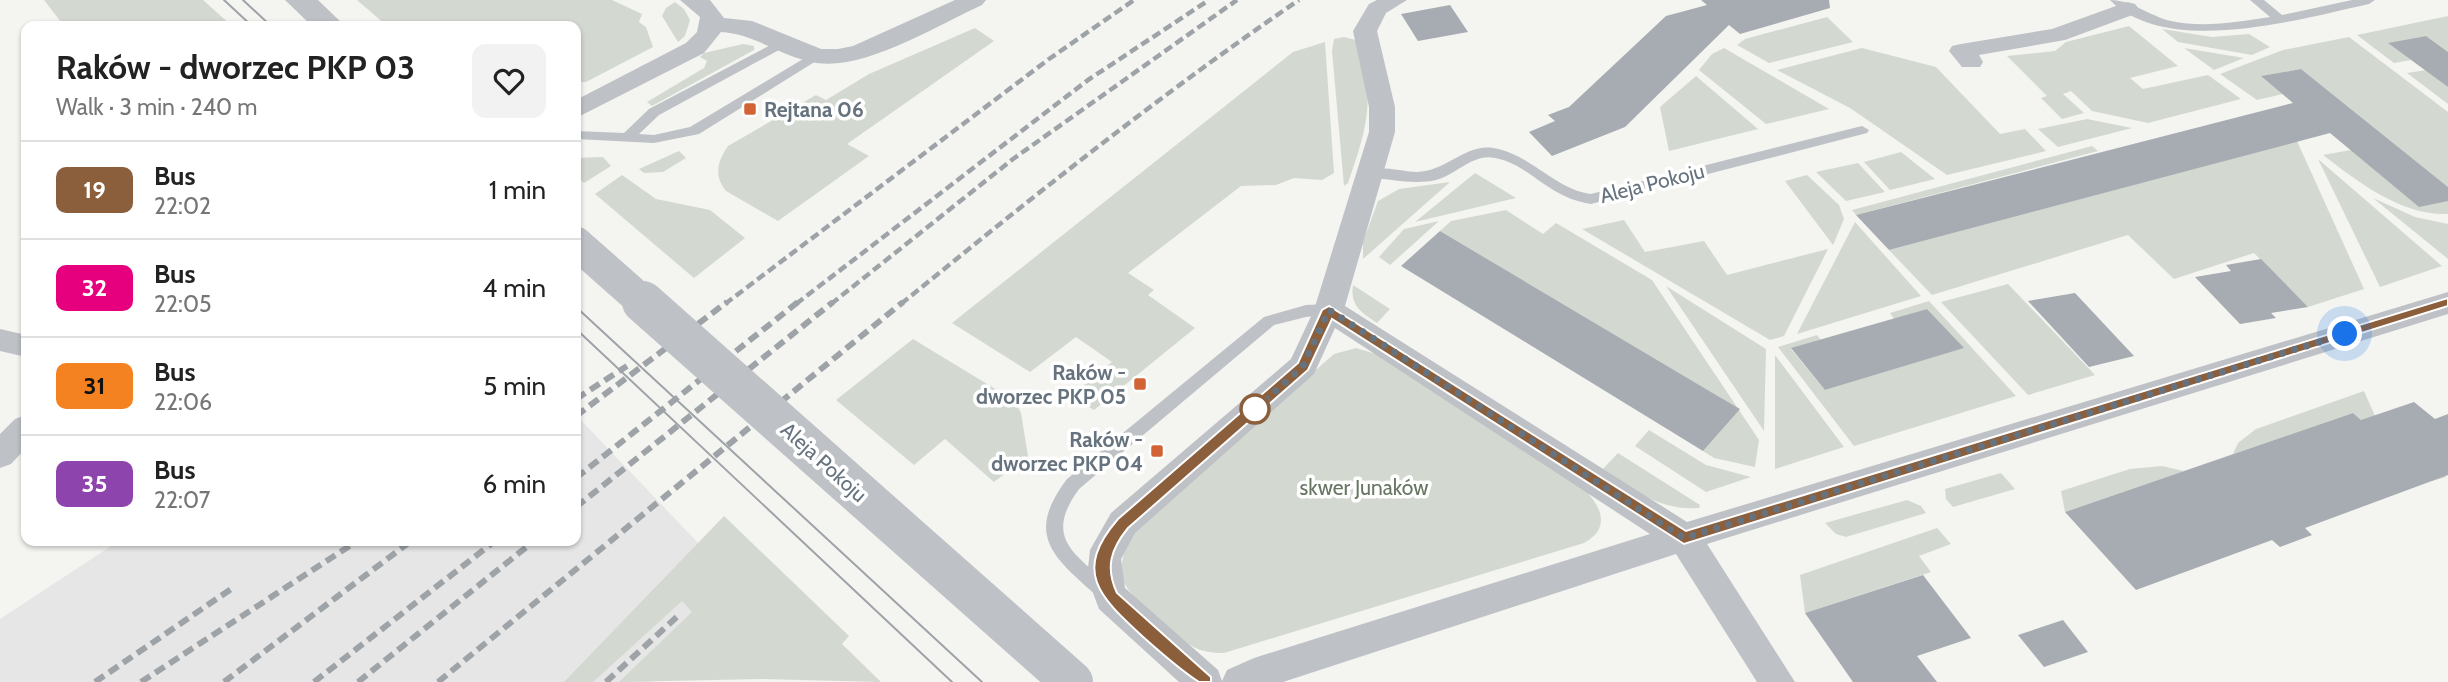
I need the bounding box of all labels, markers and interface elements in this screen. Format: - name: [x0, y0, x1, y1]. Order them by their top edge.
- button: heart: [472, 44, 546, 118]
- text: Raków - dworzec PKP 03: [56, 47, 415, 87]
- text: Walk · 3 min · 240 m: [56, 93, 258, 121]
- place label: Rejtana 06: [764, 97, 864, 122]
- marker: Rejtana 06: [742, 101, 758, 117]
- street label: Aleja Pokoju: [1597, 158, 1707, 209]
- text: Bus: [154, 160, 195, 192]
- text: 1 min: [489, 174, 546, 206]
- text: 19: [83, 175, 106, 204]
- text: 22:02: [154, 192, 211, 220]
- text: Bus: [154, 258, 195, 290]
- text: 4 min: [482, 272, 546, 304]
- text: 32: [82, 273, 107, 302]
- text: 22:05: [154, 290, 211, 318]
- your location: [2327, 316, 2362, 351]
- text: Bus: [154, 356, 195, 388]
- place label: Raków - dworzec PKP 05: [976, 360, 1126, 409]
- text: 5 min: [483, 370, 546, 402]
- text: 31: [84, 371, 105, 400]
- marker: Raków - dworzec PKP 05: [1132, 376, 1148, 392]
- text: 22:06: [154, 388, 212, 416]
- unlabelled marker: [1240, 394, 1270, 424]
- street label: Aleja Pokoju: [775, 417, 872, 508]
- place label: Raków - dworzec PKP 04: [991, 427, 1143, 476]
- marker: Raków - dworzec PKP 04: [1149, 443, 1165, 459]
- text: Bus: [154, 454, 195, 486]
- text: 6 min: [483, 468, 546, 500]
- text: 35: [82, 469, 107, 498]
- park label: skwer Junaków: [1300, 475, 1428, 500]
- text: 22:07: [154, 486, 210, 514]

